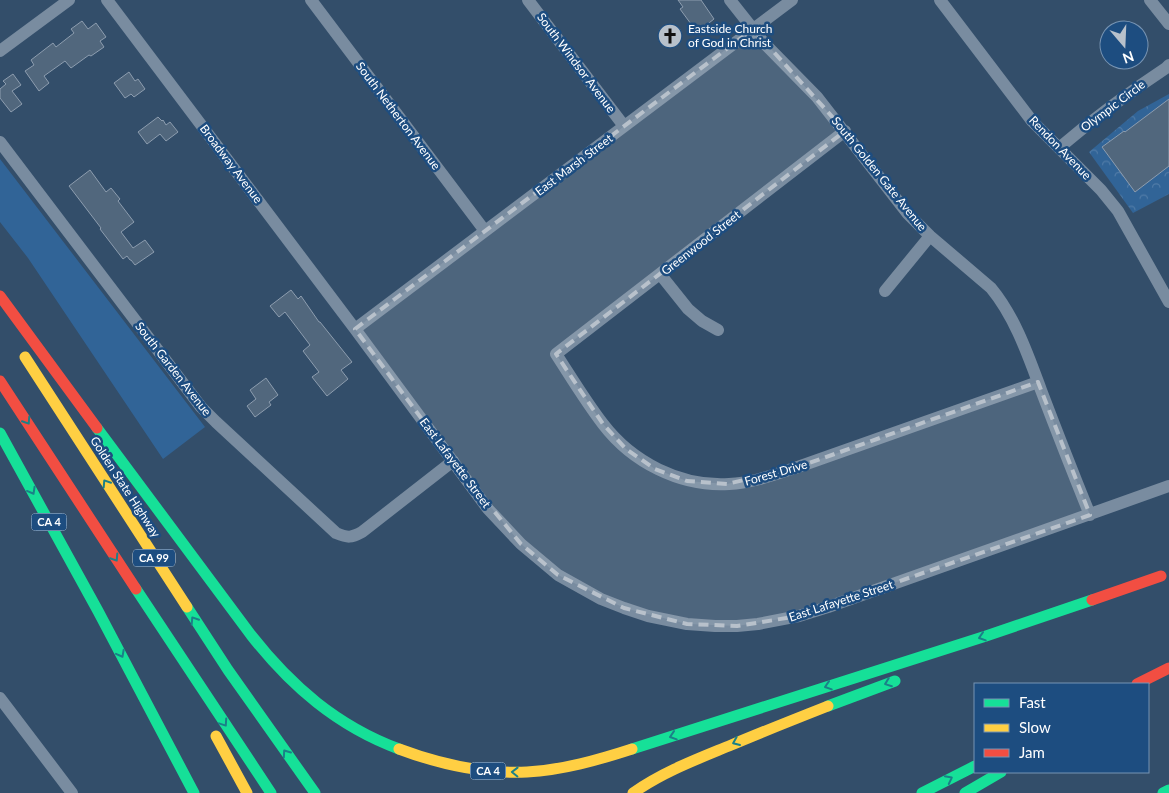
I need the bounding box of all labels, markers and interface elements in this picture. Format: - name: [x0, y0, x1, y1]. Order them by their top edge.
- street label: South Windsor Avenue: [534, 10, 619, 116]
- north arrow: [1099, 20, 1149, 70]
- place label: Eastside Church of God in Christ: [688, 21, 772, 50]
- church icon: Eastside Church of God in Christ: [657, 23, 683, 49]
- text: N: [1121, 48, 1136, 68]
- street label: South Netherton Avenue: [353, 59, 444, 173]
- street label: Olympic Circle: [1078, 77, 1148, 135]
- street label: South Golden Gate Avenue: [829, 113, 930, 234]
- street label: Rendon Avenue: [1026, 113, 1095, 183]
- street label: Broadway Avenue: [197, 121, 266, 206]
- street label: East Marsh Street: [532, 130, 616, 199]
- street label: Greenwood Street: [658, 207, 744, 278]
- street label: South Garden Avenue: [132, 319, 215, 419]
- street label: East Lafayette Street: [417, 415, 495, 511]
- one-way arrow: [20, 416, 30, 425]
- street label: Golden State Highway: [87, 433, 164, 541]
- street label: Forest Drive: [743, 456, 809, 489]
- one-way arrow: [103, 479, 112, 489]
- one-way arrow: [26, 486, 36, 495]
- road number: CA 4: [32, 514, 66, 530]
- road number: CA 99: [133, 550, 175, 566]
- one-way arrow: [109, 552, 119, 561]
- street label: East Lafayette Street: [787, 576, 896, 624]
- one-way arrow: [191, 616, 200, 625]
- one-way arrow: [979, 631, 987, 641]
- one-way arrow: [114, 649, 124, 658]
- one-way arrow: [884, 677, 892, 687]
- one-way arrow: [824, 681, 832, 691]
- legend: [974, 683, 1149, 773]
- text: Fast: [1019, 693, 1046, 711]
- one-way arrow: [217, 718, 227, 727]
- text: Slow: [1019, 718, 1051, 736]
- one-way arrow: [669, 730, 678, 740]
- one-way arrow: [732, 736, 741, 747]
- text: Jam: [1019, 743, 1045, 761]
- one-way arrow: [283, 750, 292, 759]
- road number: CA 4: [470, 762, 506, 779]
- one-way arrow: [511, 766, 519, 777]
- one-way arrow: [943, 775, 952, 785]

